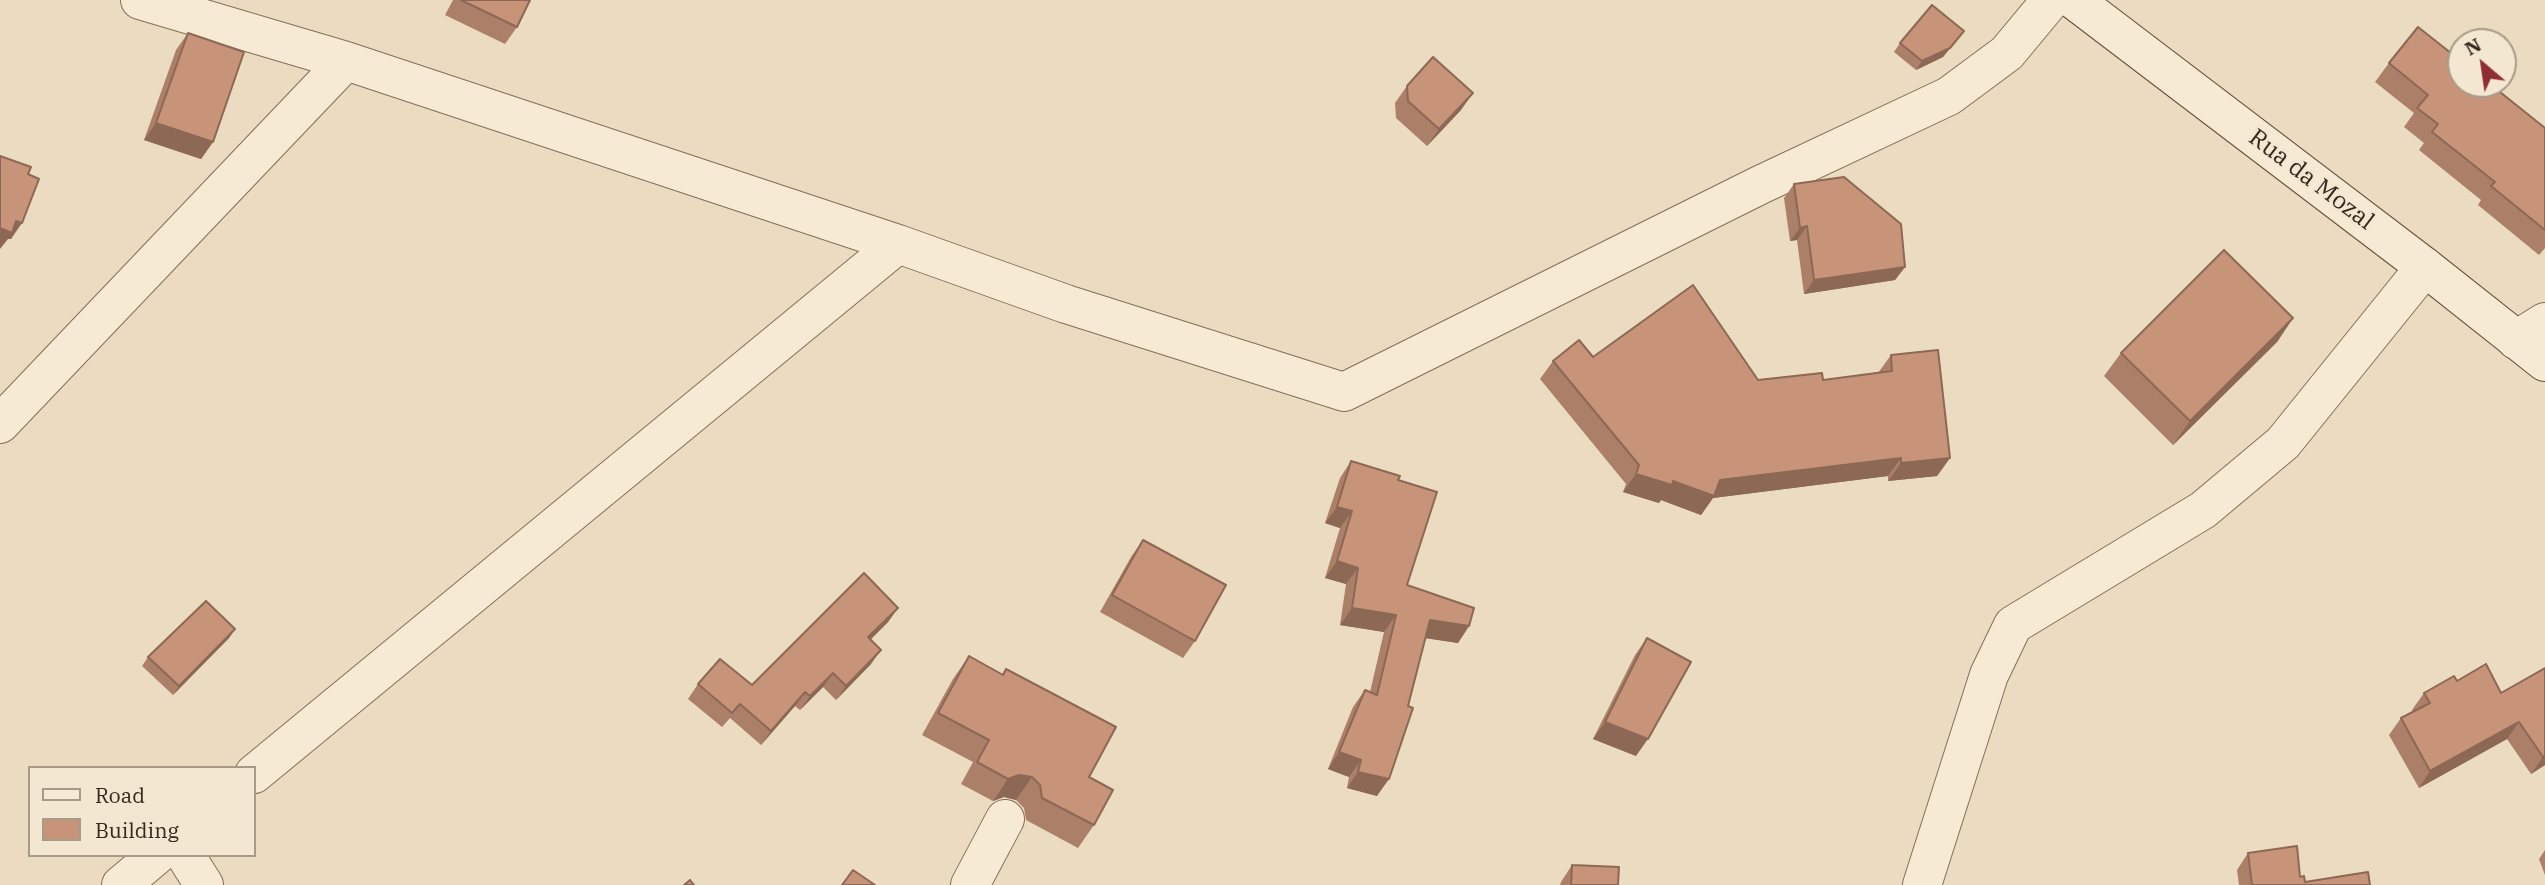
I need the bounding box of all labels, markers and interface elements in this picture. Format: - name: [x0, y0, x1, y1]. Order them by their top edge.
- north arrow: [2447, 28, 2517, 98]
- text: N: [2460, 32, 2485, 61]
- street label: Rua da Mozal: [2243, 124, 2379, 236]
- legend: [28, 766, 256, 857]
- text: Road: [95, 781, 145, 809]
- text: Building: [95, 816, 179, 844]

